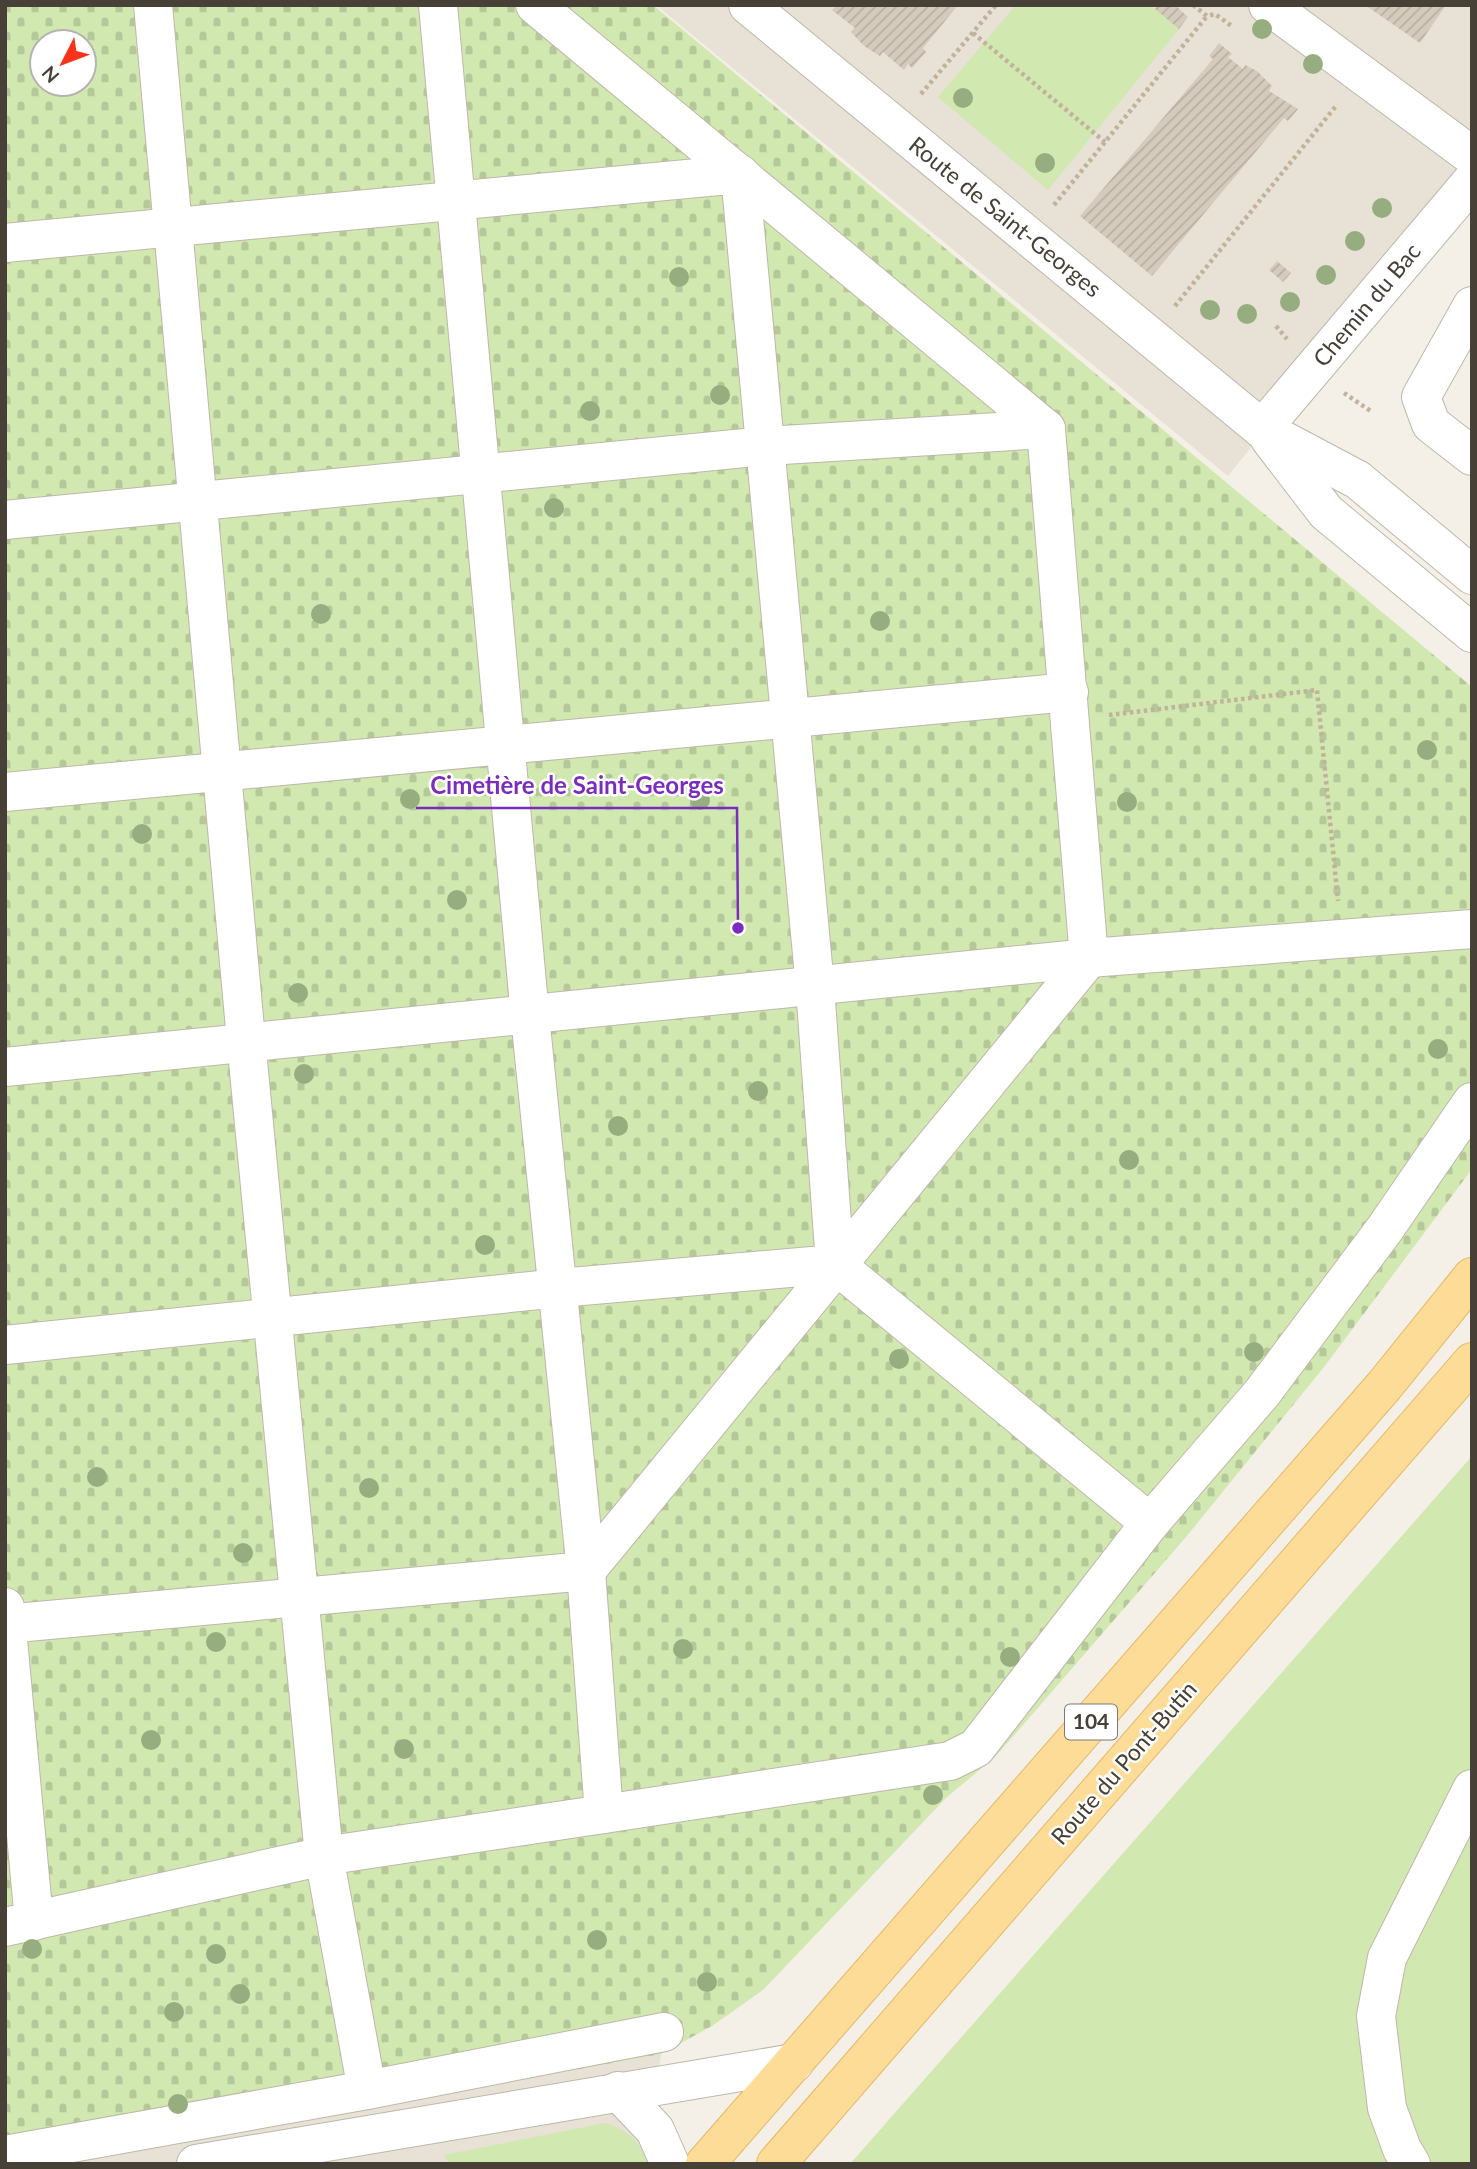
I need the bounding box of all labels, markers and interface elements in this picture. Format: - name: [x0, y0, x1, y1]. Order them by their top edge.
- north arrow: [28, 28, 98, 98]
- text: N: [37, 62, 63, 88]
- street label: Route de Saint-Georges: [904, 130, 1107, 302]
- street label: Chemin du Bac: [1307, 237, 1426, 372]
- callout: Cimetière de Saint-Georges: [416, 763, 737, 808]
- text: Cimetière de Saint-Georges: [430, 770, 724, 799]
- street label: Route du Pont-Butin: [1045, 1675, 1202, 1850]
- road number: 104: [1065, 1704, 1117, 1740]

